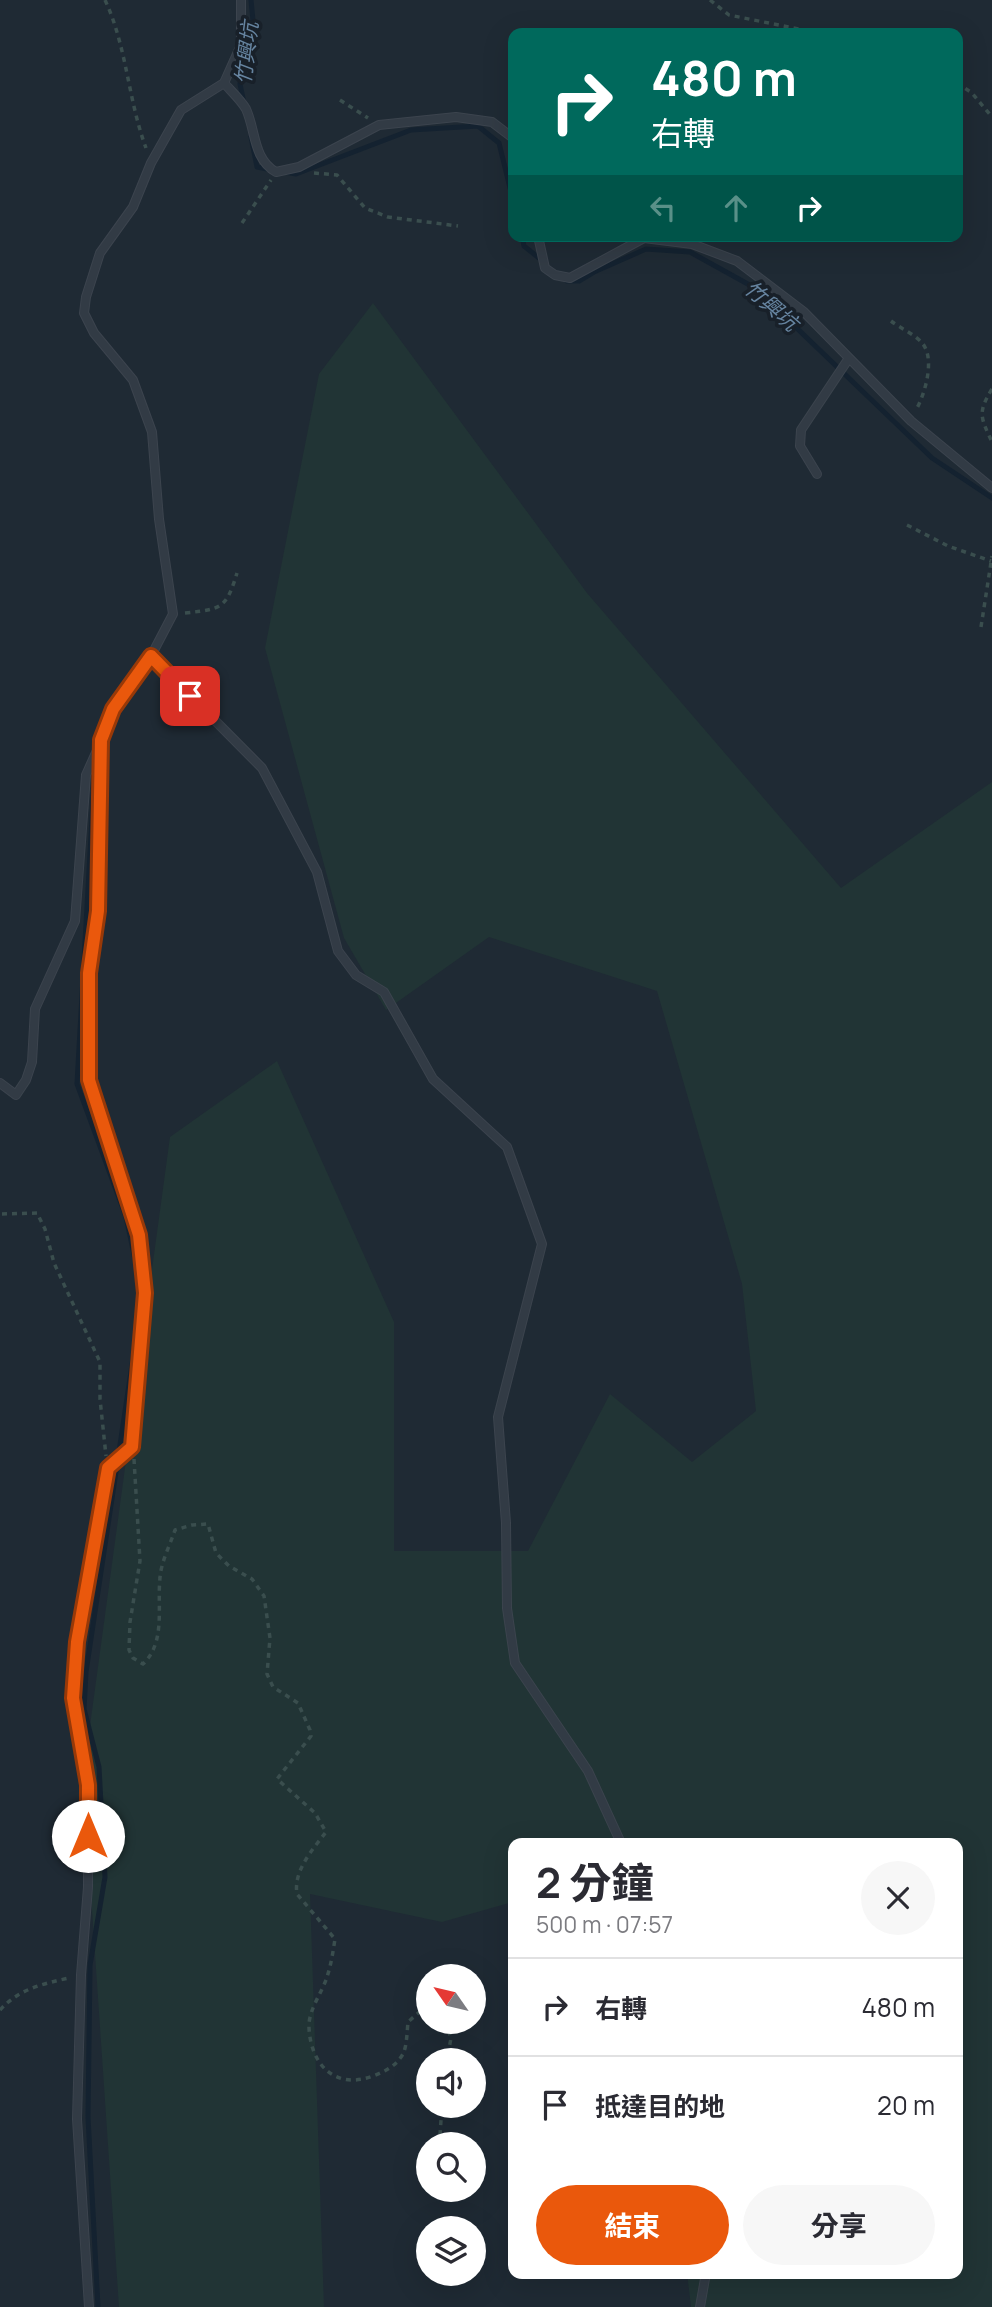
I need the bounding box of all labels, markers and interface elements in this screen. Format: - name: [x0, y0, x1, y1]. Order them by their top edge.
- water label: 竹興坑: [228, 17, 264, 86]
- text: 480 m: [651, 44, 797, 111]
- icon: right: [536, 56, 627, 147]
- text: 右轉: [651, 111, 715, 155]
- icon: left: [644, 189, 682, 227]
- icon: ahead: [717, 189, 755, 227]
- icon: right: [790, 189, 828, 227]
- water label: 竹興坑: [739, 274, 807, 338]
- pin: [160, 666, 220, 726]
- icon: arrive: [171, 677, 209, 715]
- position arrow: [51, 1799, 125, 1873]
- text: 2 分鐘: [536, 1853, 653, 1911]
- button: close: [861, 1861, 935, 1935]
- text: 500 m · 07:57: [536, 1908, 673, 1940]
- north arrow: [416, 1964, 486, 2034]
- map controls: [416, 1964, 486, 2286]
- icon: right: [536, 1988, 574, 2026]
- text: 480 m: [861, 1989, 935, 2025]
- text: 右轉: [595, 1990, 647, 2026]
- button: sound: [416, 2048, 486, 2118]
- icon: arrive: [536, 2086, 574, 2124]
- text: 20 m: [877, 2087, 935, 2123]
- text: 抵達目的地: [595, 2088, 725, 2124]
- button: search: [416, 2132, 486, 2202]
- button: 結束: [536, 2185, 729, 2265]
- button: 分享: [743, 2185, 935, 2265]
- button: layers: [416, 2216, 486, 2286]

